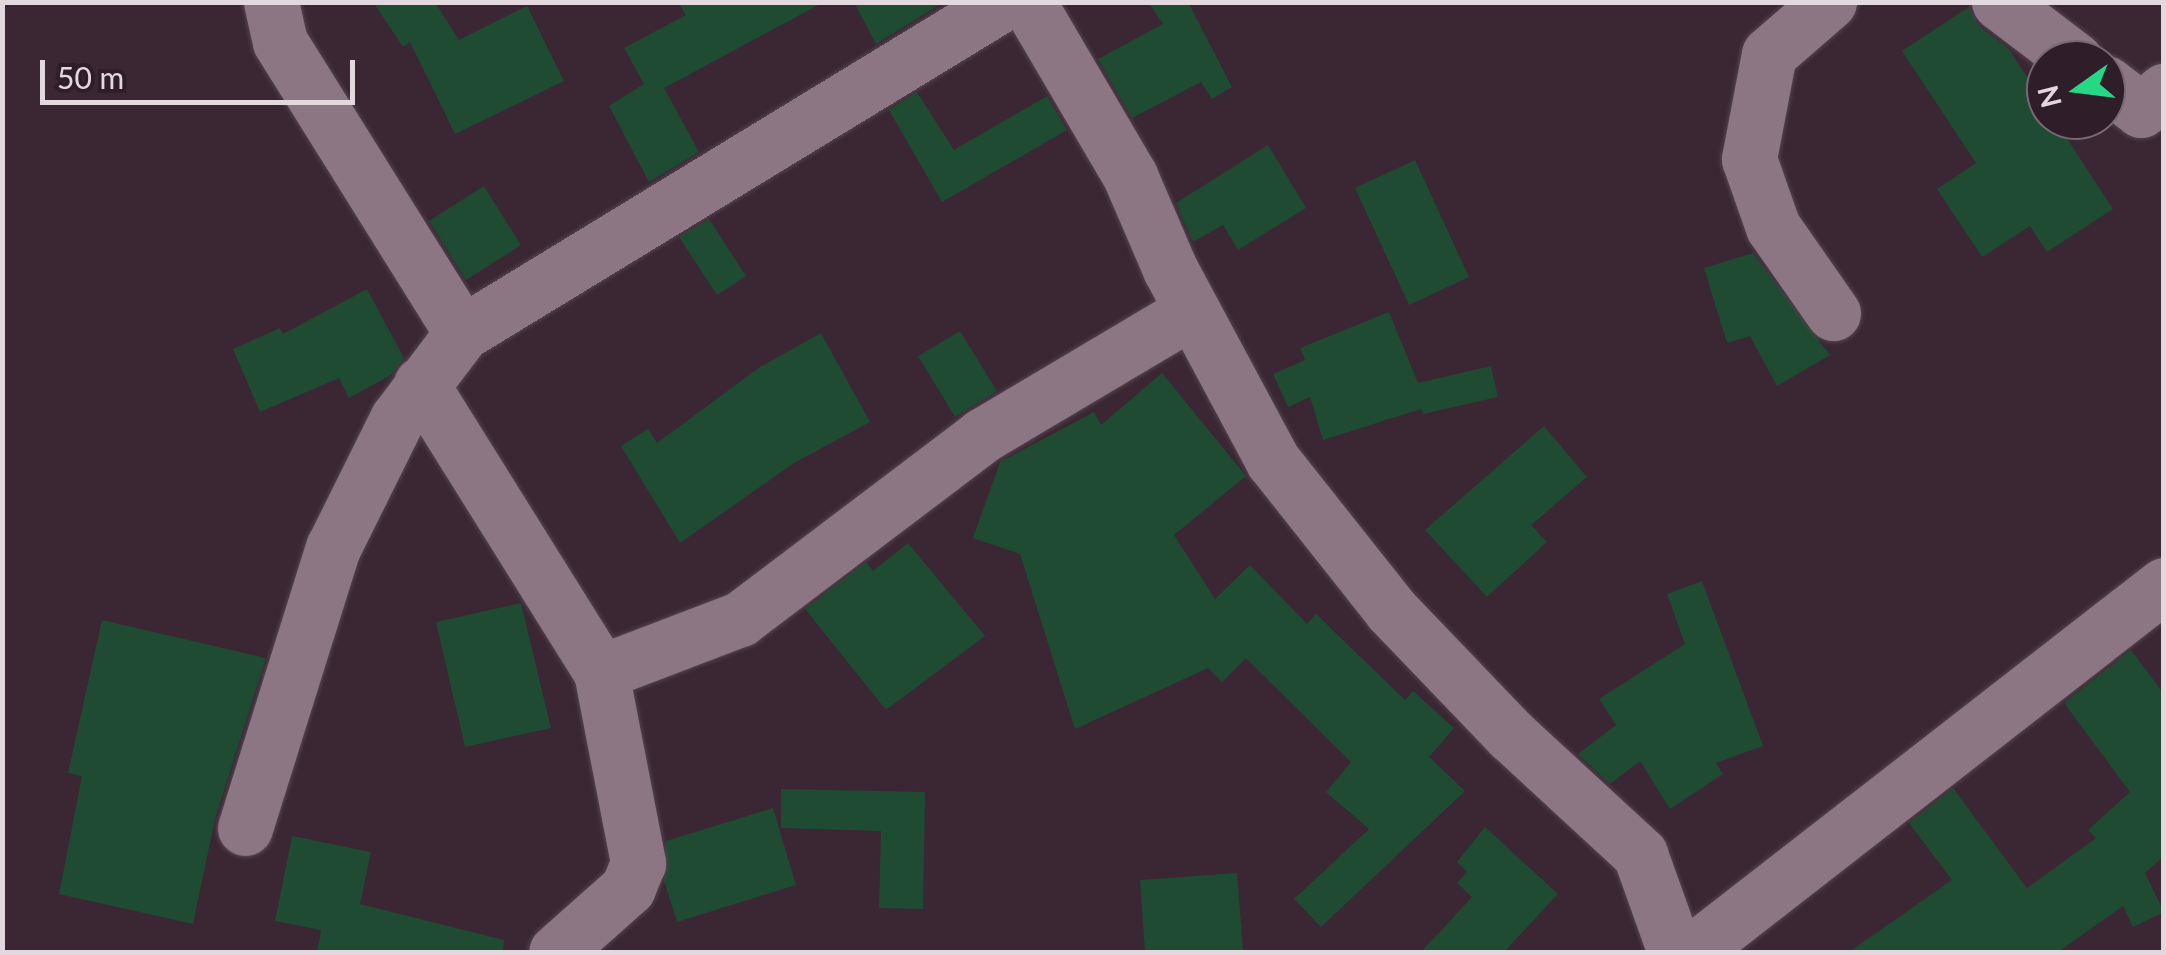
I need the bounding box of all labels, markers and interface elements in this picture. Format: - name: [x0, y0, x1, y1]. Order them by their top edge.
- scale bar: [45, 40, 360, 102]
- north arrow: [2026, 40, 2126, 140]
- text: 50 m: [57, 59, 124, 95]
- text: N: [2030, 82, 2068, 111]

